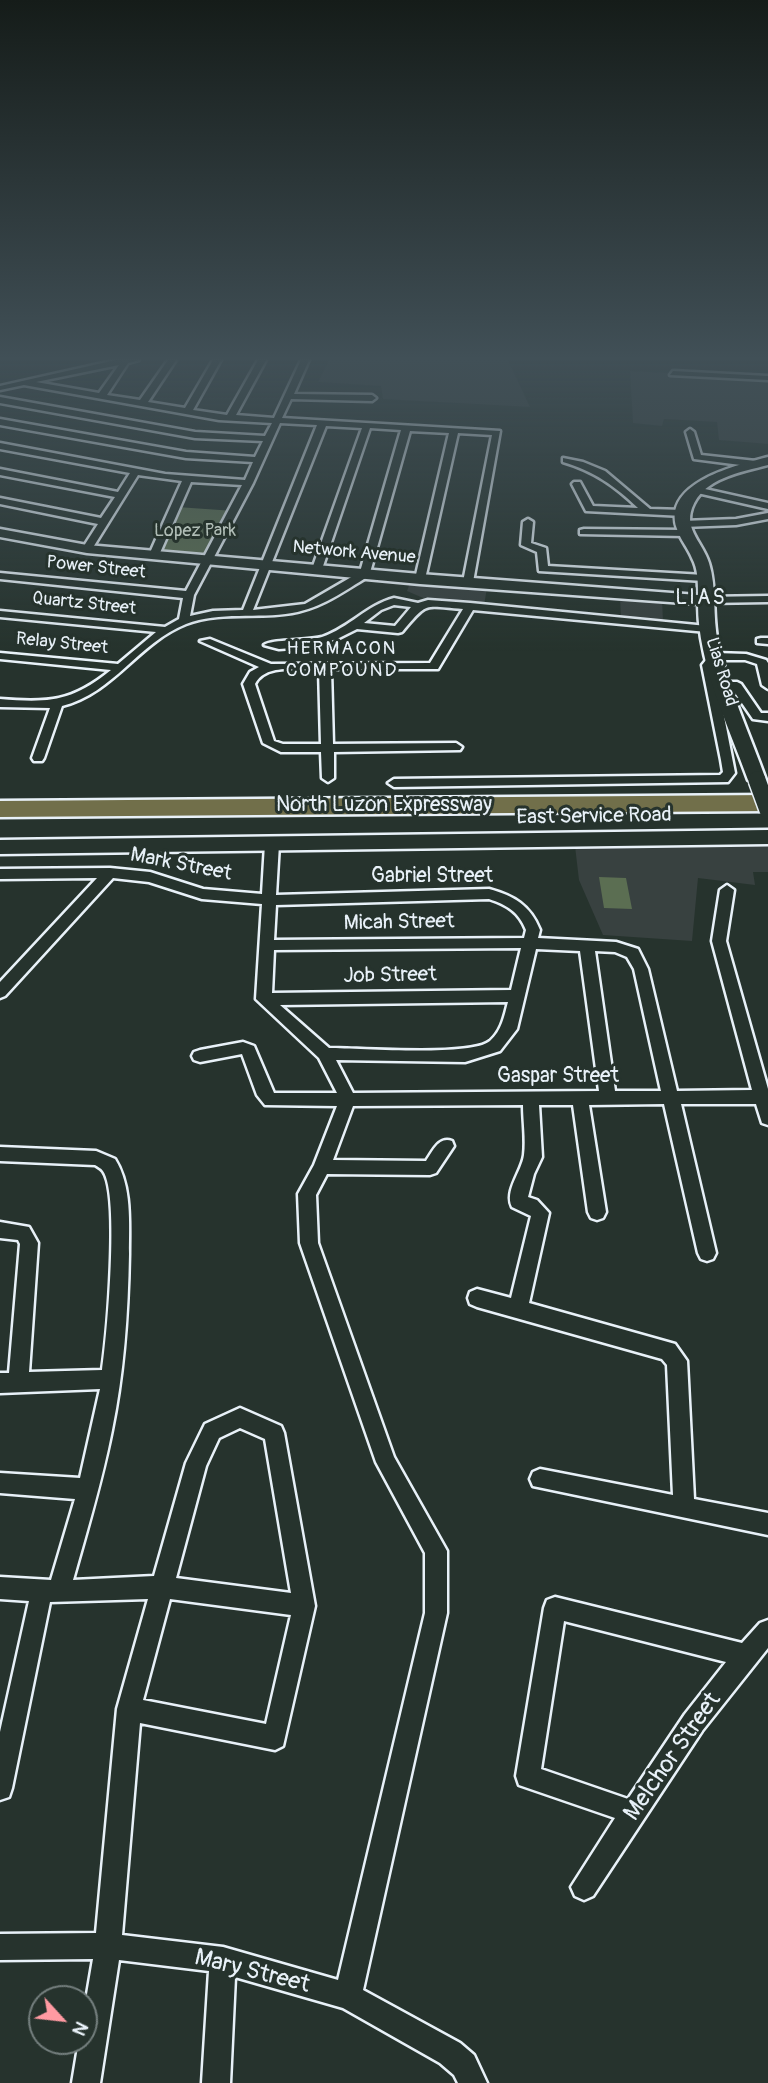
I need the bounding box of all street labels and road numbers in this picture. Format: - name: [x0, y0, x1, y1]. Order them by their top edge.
- street label: Network Avenue: [292, 537, 416, 569]
- street label: Power Street: [45, 552, 147, 584]
- street label: Quartz Street: [31, 588, 137, 620]
- street label: Relay Street: [15, 628, 109, 660]
- street label: Lias Road: [700, 635, 742, 709]
- street label: North Luzon Expressway: [276, 793, 492, 819]
- street label: East Service Road: [516, 803, 672, 831]
- street label: Mark Street: [128, 843, 234, 887]
- street label: Gabriel Street: [371, 864, 493, 890]
- street label: Micah Street: [343, 909, 455, 937]
- street label: Job Street: [343, 963, 437, 989]
- street label: Gaspar Street: [497, 1064, 619, 1090]
- street label: Melchor Street: [618, 1687, 728, 1827]
- street label: Mary Street: [191, 1944, 313, 2000]

